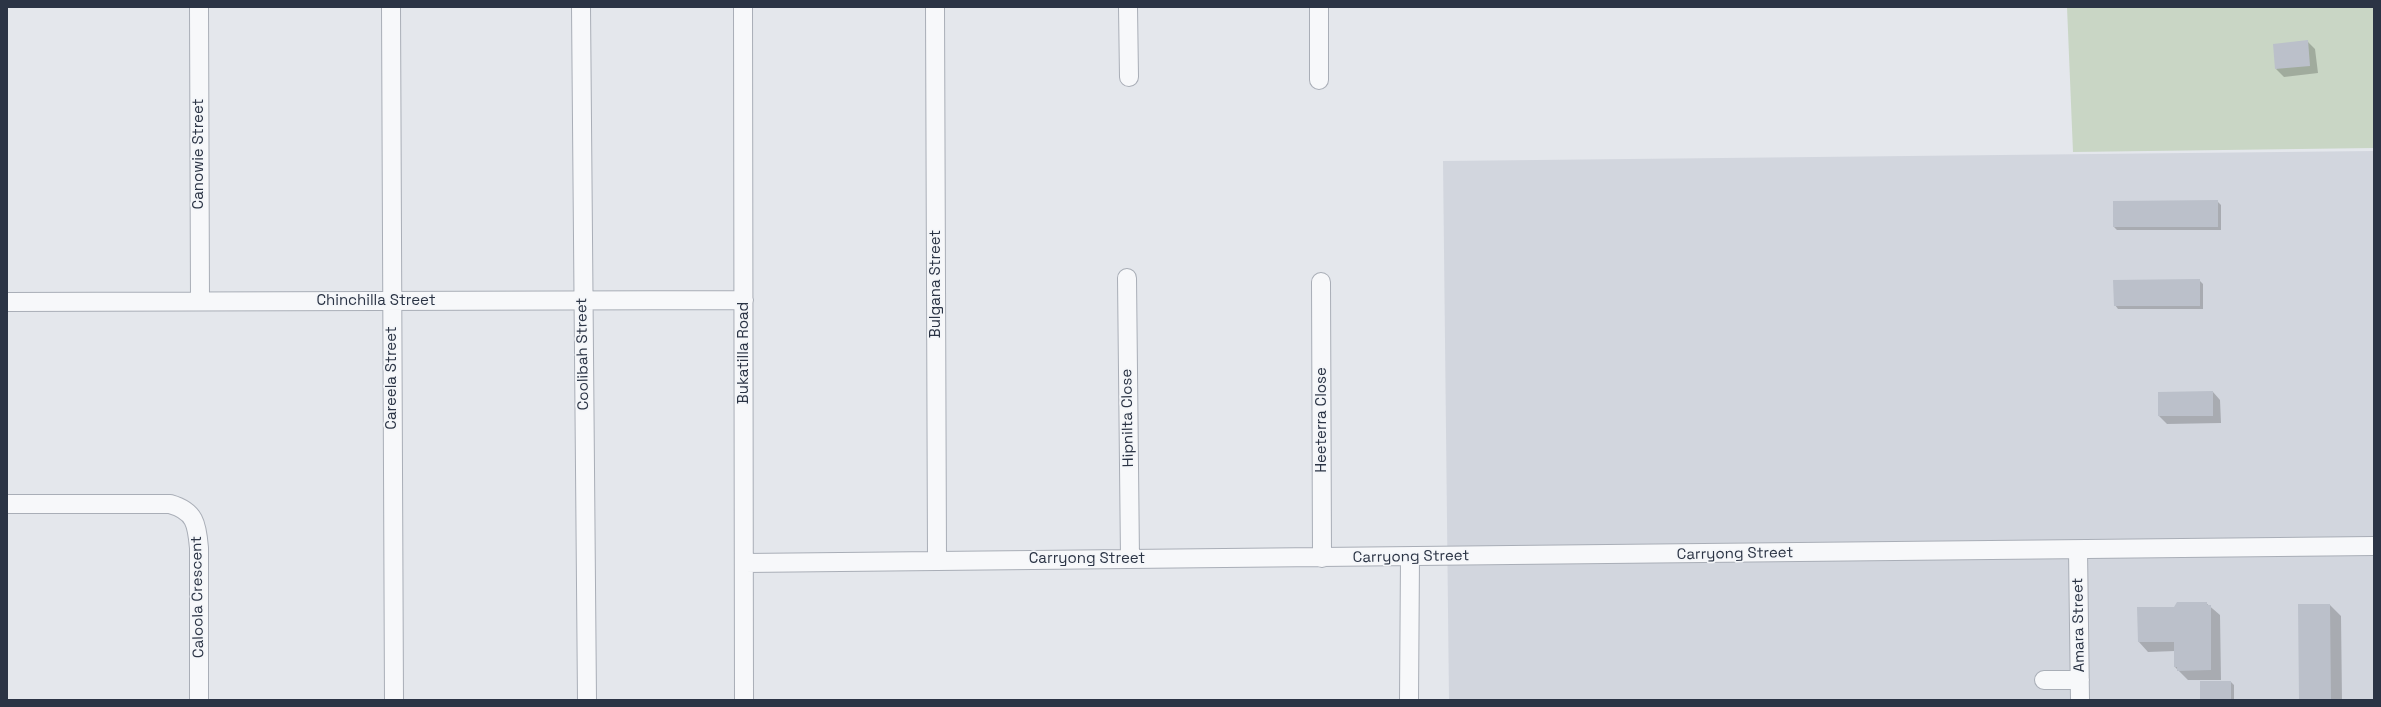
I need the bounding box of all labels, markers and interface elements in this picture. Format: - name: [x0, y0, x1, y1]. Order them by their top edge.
- street label: Canowie Street: [190, 99, 208, 209]
- street label: Bulgana Street: [927, 230, 945, 338]
- street label: Chinchilla Street: [316, 292, 436, 310]
- street label: Coolibah Street: [573, 298, 593, 410]
- street label: Bukatilla Road: [735, 302, 753, 404]
- street label: Careela Street: [383, 326, 401, 430]
- street label: Heeterra Close: [1313, 367, 1331, 473]
- street label: Hipnilta Close: [1118, 369, 1138, 467]
- street label: Caloola Crescent: [188, 536, 208, 658]
- street label: Carryong Street: [1677, 544, 1793, 564]
- street label: Carryong Street: [1353, 547, 1469, 567]
- street label: Carryong Street: [1029, 550, 1145, 568]
- street label: Amara Street: [2069, 577, 2089, 673]

